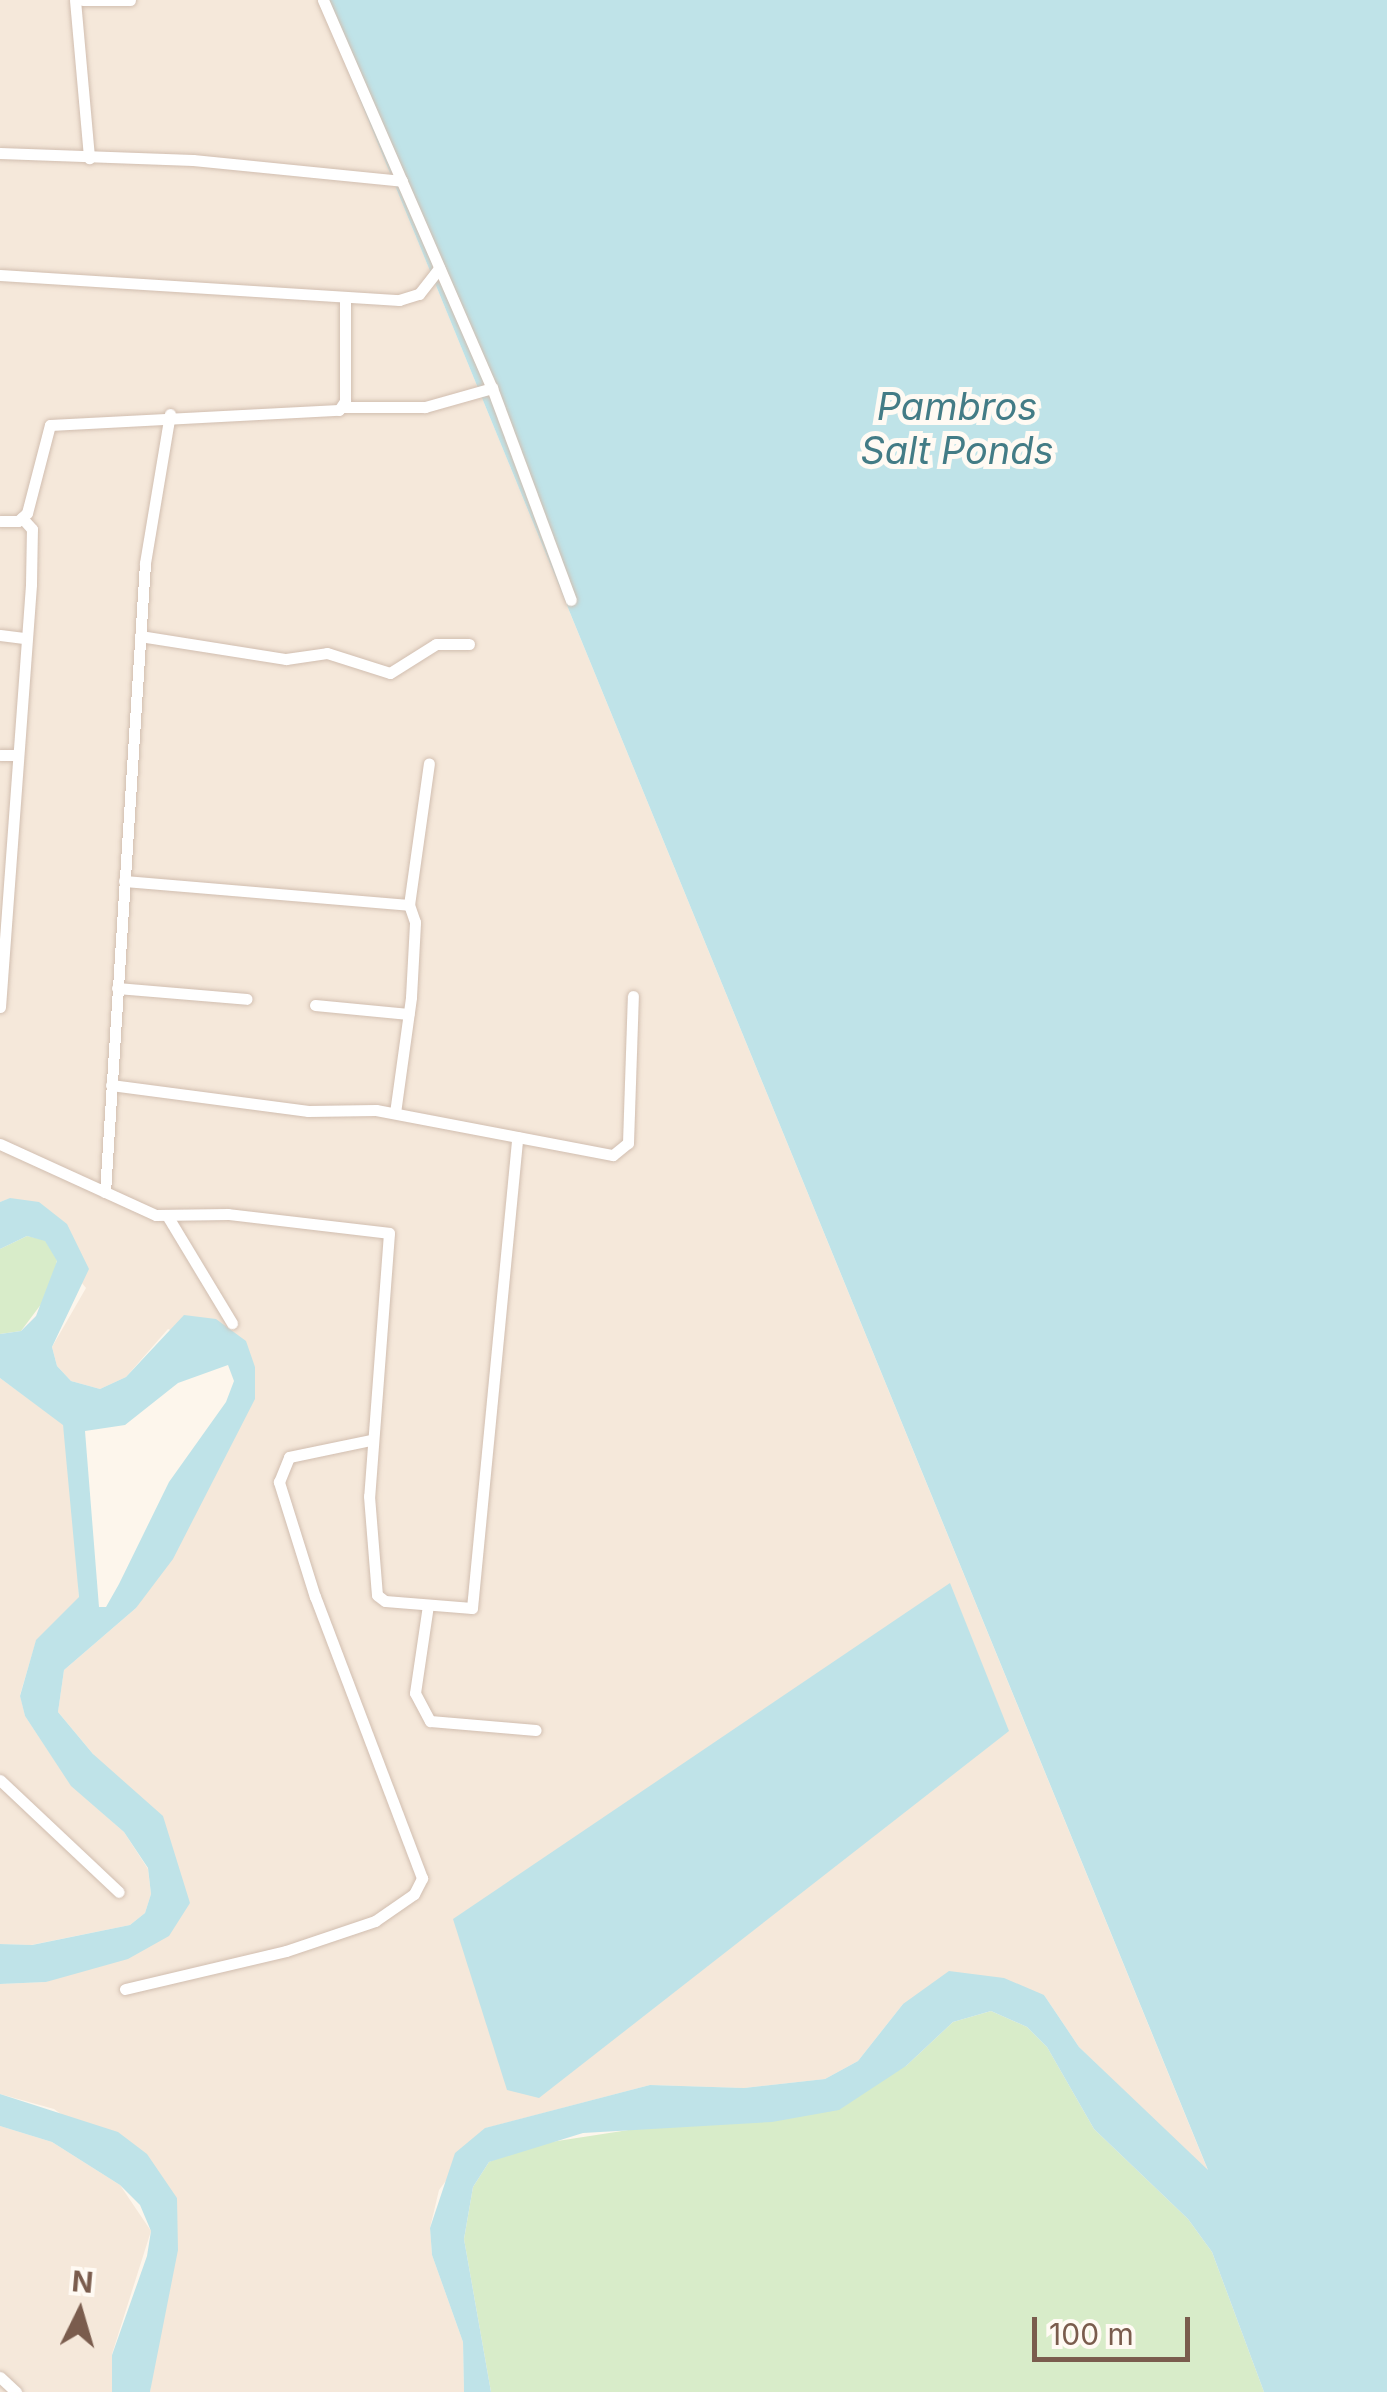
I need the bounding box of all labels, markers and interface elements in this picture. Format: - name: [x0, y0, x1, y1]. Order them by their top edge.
- water label: Pambros Salt Ponds: [860, 384, 1054, 474]
- north arrow: [30, 2262, 130, 2362]
- text: N: [71, 2264, 95, 2300]
- scale bar: [1037, 2297, 1194, 2359]
- text: 100 m: [1049, 2316, 1134, 2352]

